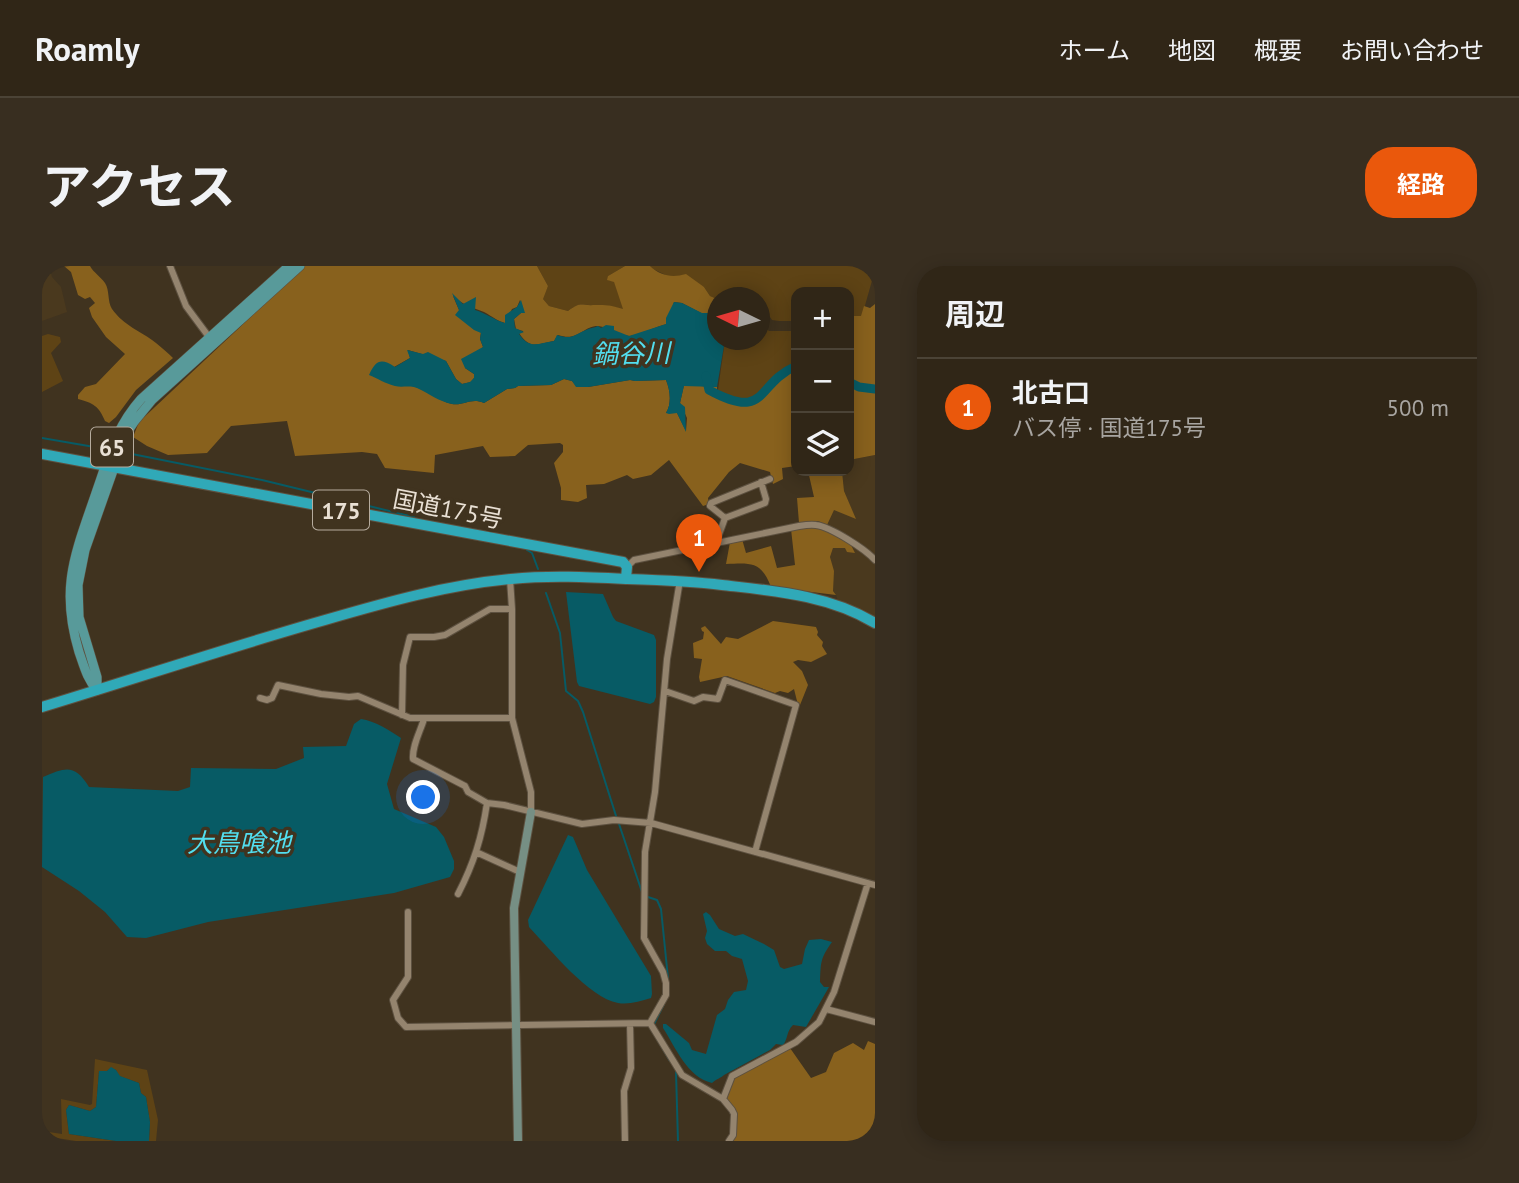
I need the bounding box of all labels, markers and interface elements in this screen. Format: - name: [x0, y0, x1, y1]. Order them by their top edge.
- text: Roamly: [35, 27, 139, 70]
- text: ホーム: [1059, 35, 1130, 66]
- text: 地図: [1168, 35, 1216, 66]
- text: 概要: [1254, 35, 1302, 66]
- text: お問い合わせ: [1340, 35, 1484, 66]
- button: 経路: [1365, 147, 1477, 218]
- text: アクセス: [42, 154, 236, 218]
- north arrow: [707, 287, 770, 350]
- map controls: [791, 287, 854, 476]
- button: +: [791, 287, 854, 350]
- text: 周辺: [945, 294, 1005, 333]
- water label: 鍋谷川: [592, 336, 673, 370]
- button: −: [791, 350, 854, 413]
- text: 北古口: [1012, 376, 1090, 409]
- text: 1: [961, 393, 975, 422]
- text: 500 m: [1387, 393, 1449, 422]
- button: layers: [791, 413, 854, 476]
- text: バス停 · 国道175号: [1012, 413, 1206, 442]
- road number: 65: [91, 428, 133, 466]
- street label: 国道175号: [390, 483, 506, 535]
- road number: 175: [313, 490, 369, 530]
- pin: 1: [676, 514, 722, 572]
- your location: [406, 780, 440, 814]
- water label: 大鳥喰池: [187, 826, 294, 859]

